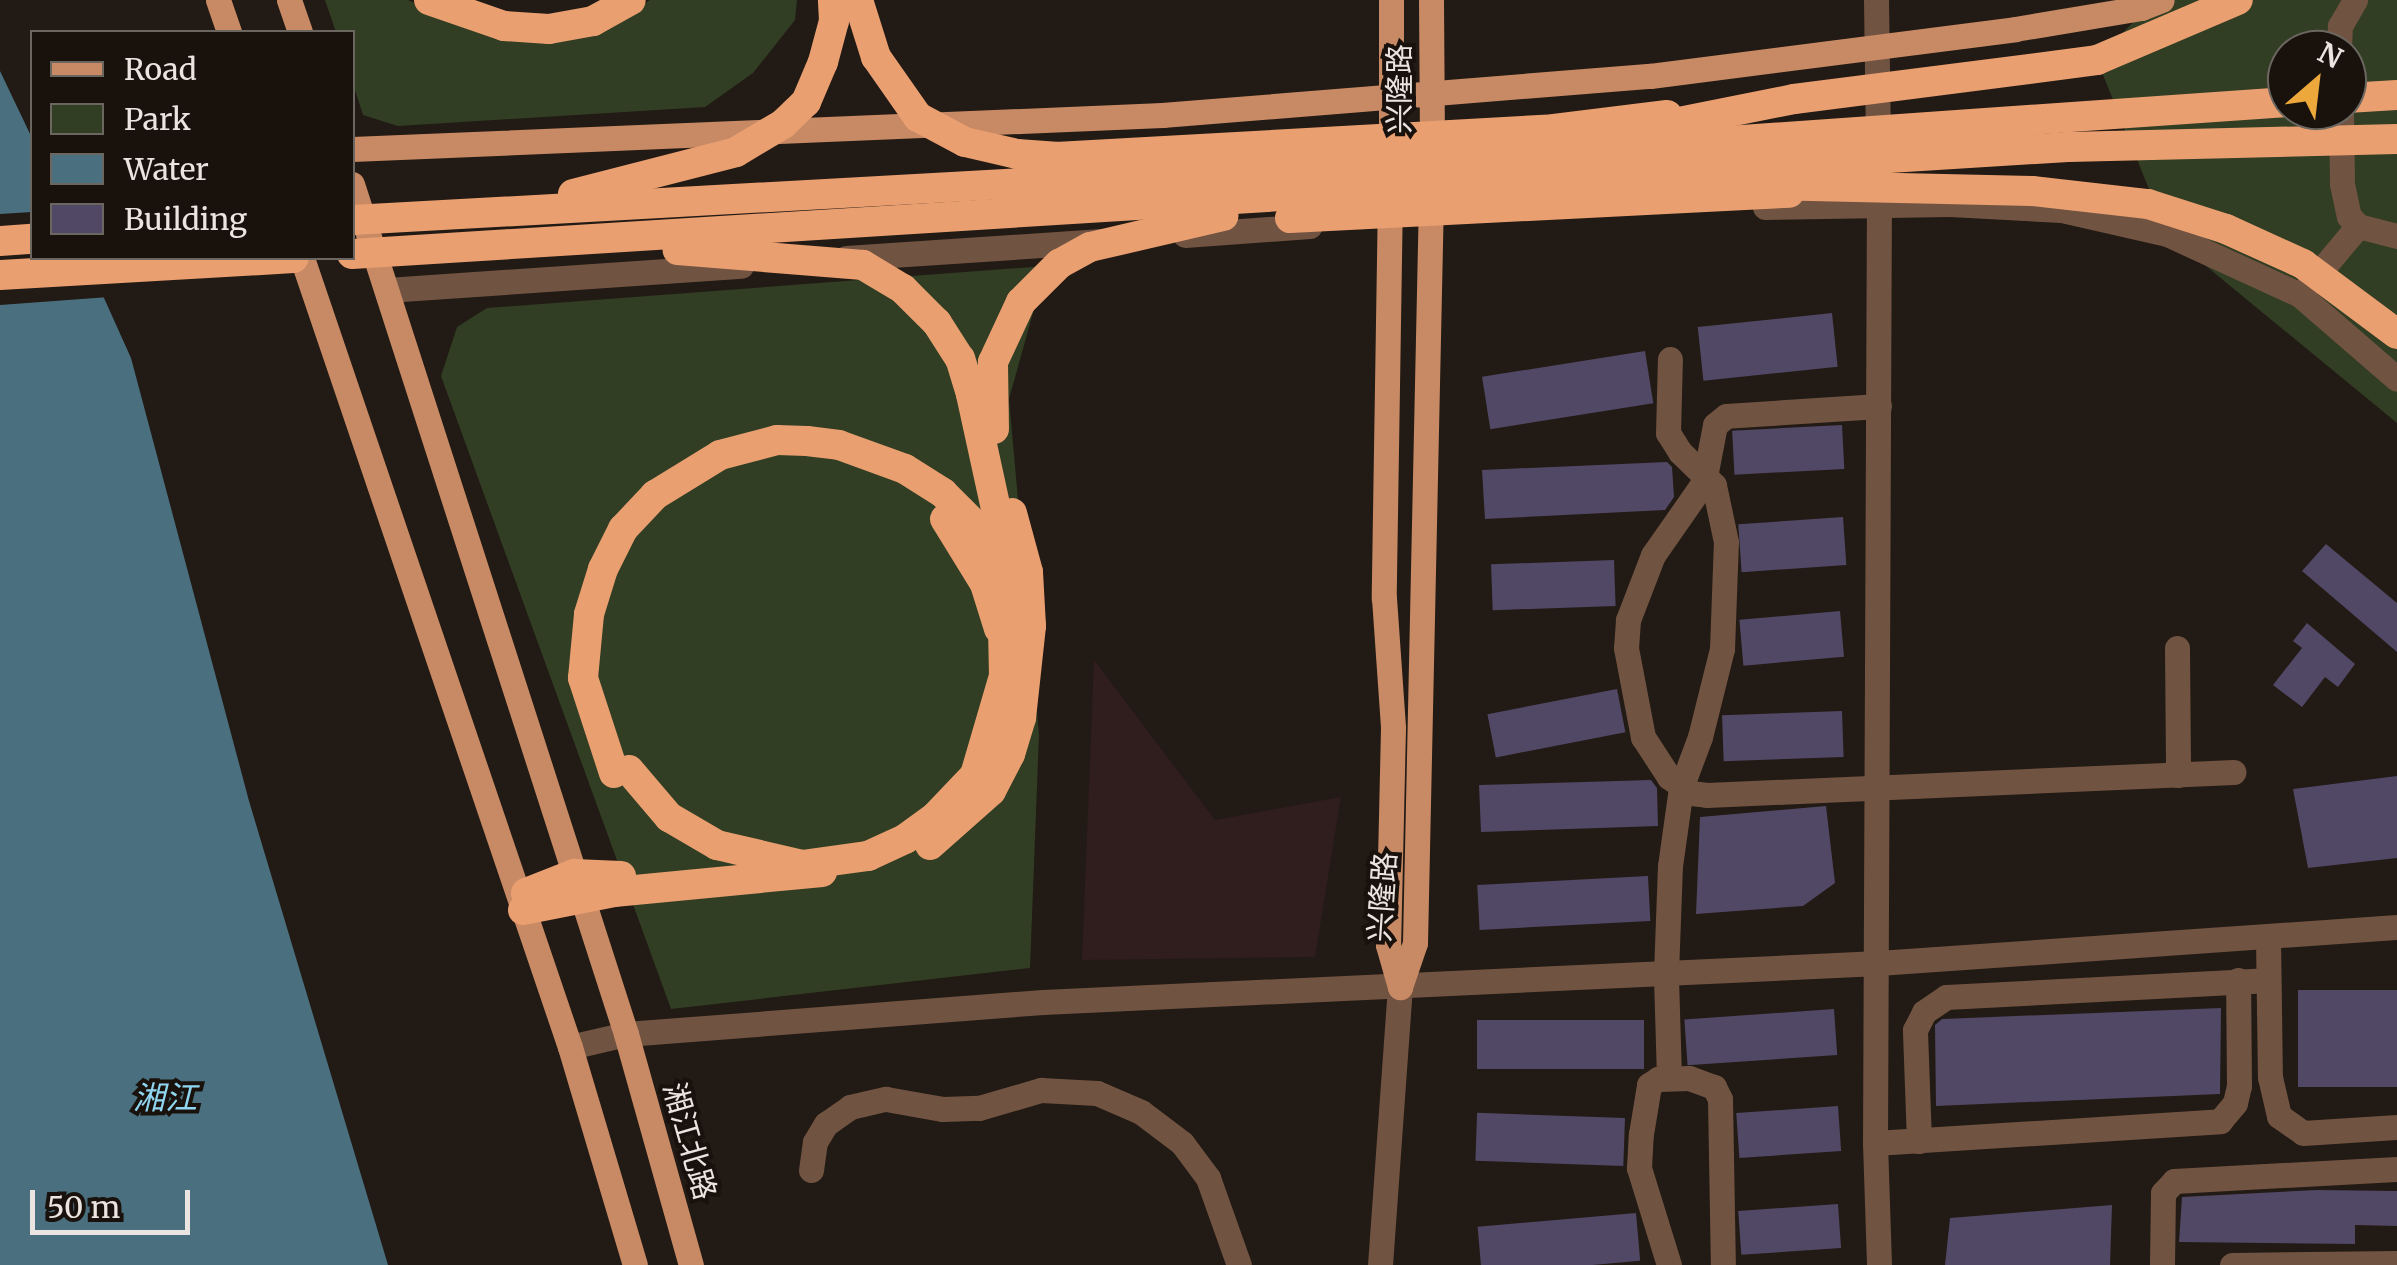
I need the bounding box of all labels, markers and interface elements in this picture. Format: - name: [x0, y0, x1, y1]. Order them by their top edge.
- legend: [30, 30, 355, 260]
- north arrow: [2267, 30, 2367, 130]
- text: N: [2312, 34, 2348, 76]
- street label: 兴隆路: [1381, 44, 1417, 134]
- text: Road: [124, 50, 197, 88]
- text: Park: [124, 100, 191, 138]
- text: Water: [124, 150, 209, 188]
- text: Building: [124, 200, 247, 238]
- street label: 兴隆路: [1361, 851, 1403, 943]
- street label: 湘江北路: [656, 1078, 724, 1204]
- water label: 湘江: [133, 1079, 197, 1117]
- scale bar: [35, 1170, 195, 1232]
- text: 50 m: [47, 1188, 120, 1226]

